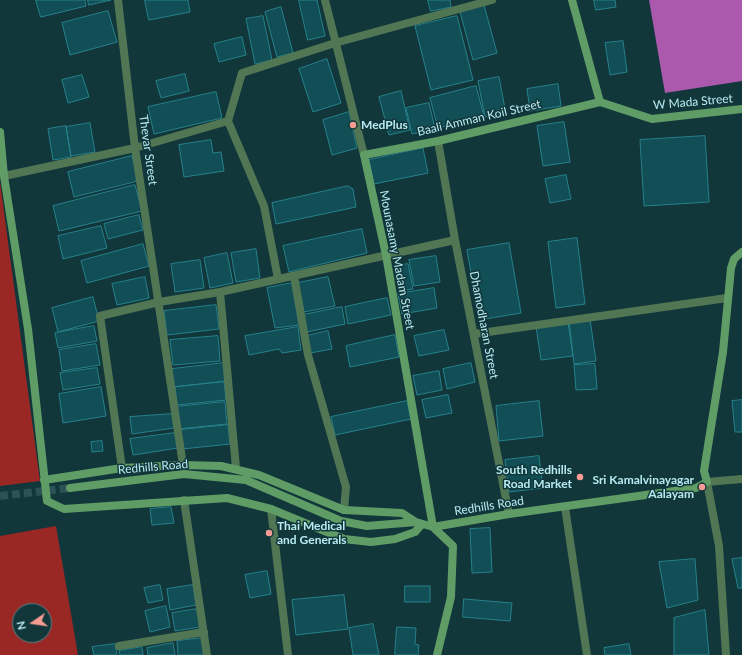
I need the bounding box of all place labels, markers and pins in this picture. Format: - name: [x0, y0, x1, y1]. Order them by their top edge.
- place label: MedPlus: [361, 118, 408, 132]
- marker: MedPlus: [348, 120, 358, 130]
- place label: South Redhills Road Market: [496, 463, 572, 491]
- marker: South Redhills Road Market: [575, 472, 585, 482]
- place label: Sri Kamalvinayagar Aalayam: [592, 473, 694, 501]
- marker: Sri Kamalvinayagar Aalayam: [697, 482, 707, 492]
- place label: Thai Medical and Generals: [277, 519, 347, 547]
- marker: Thai Medical and Generals: [264, 528, 274, 538]

